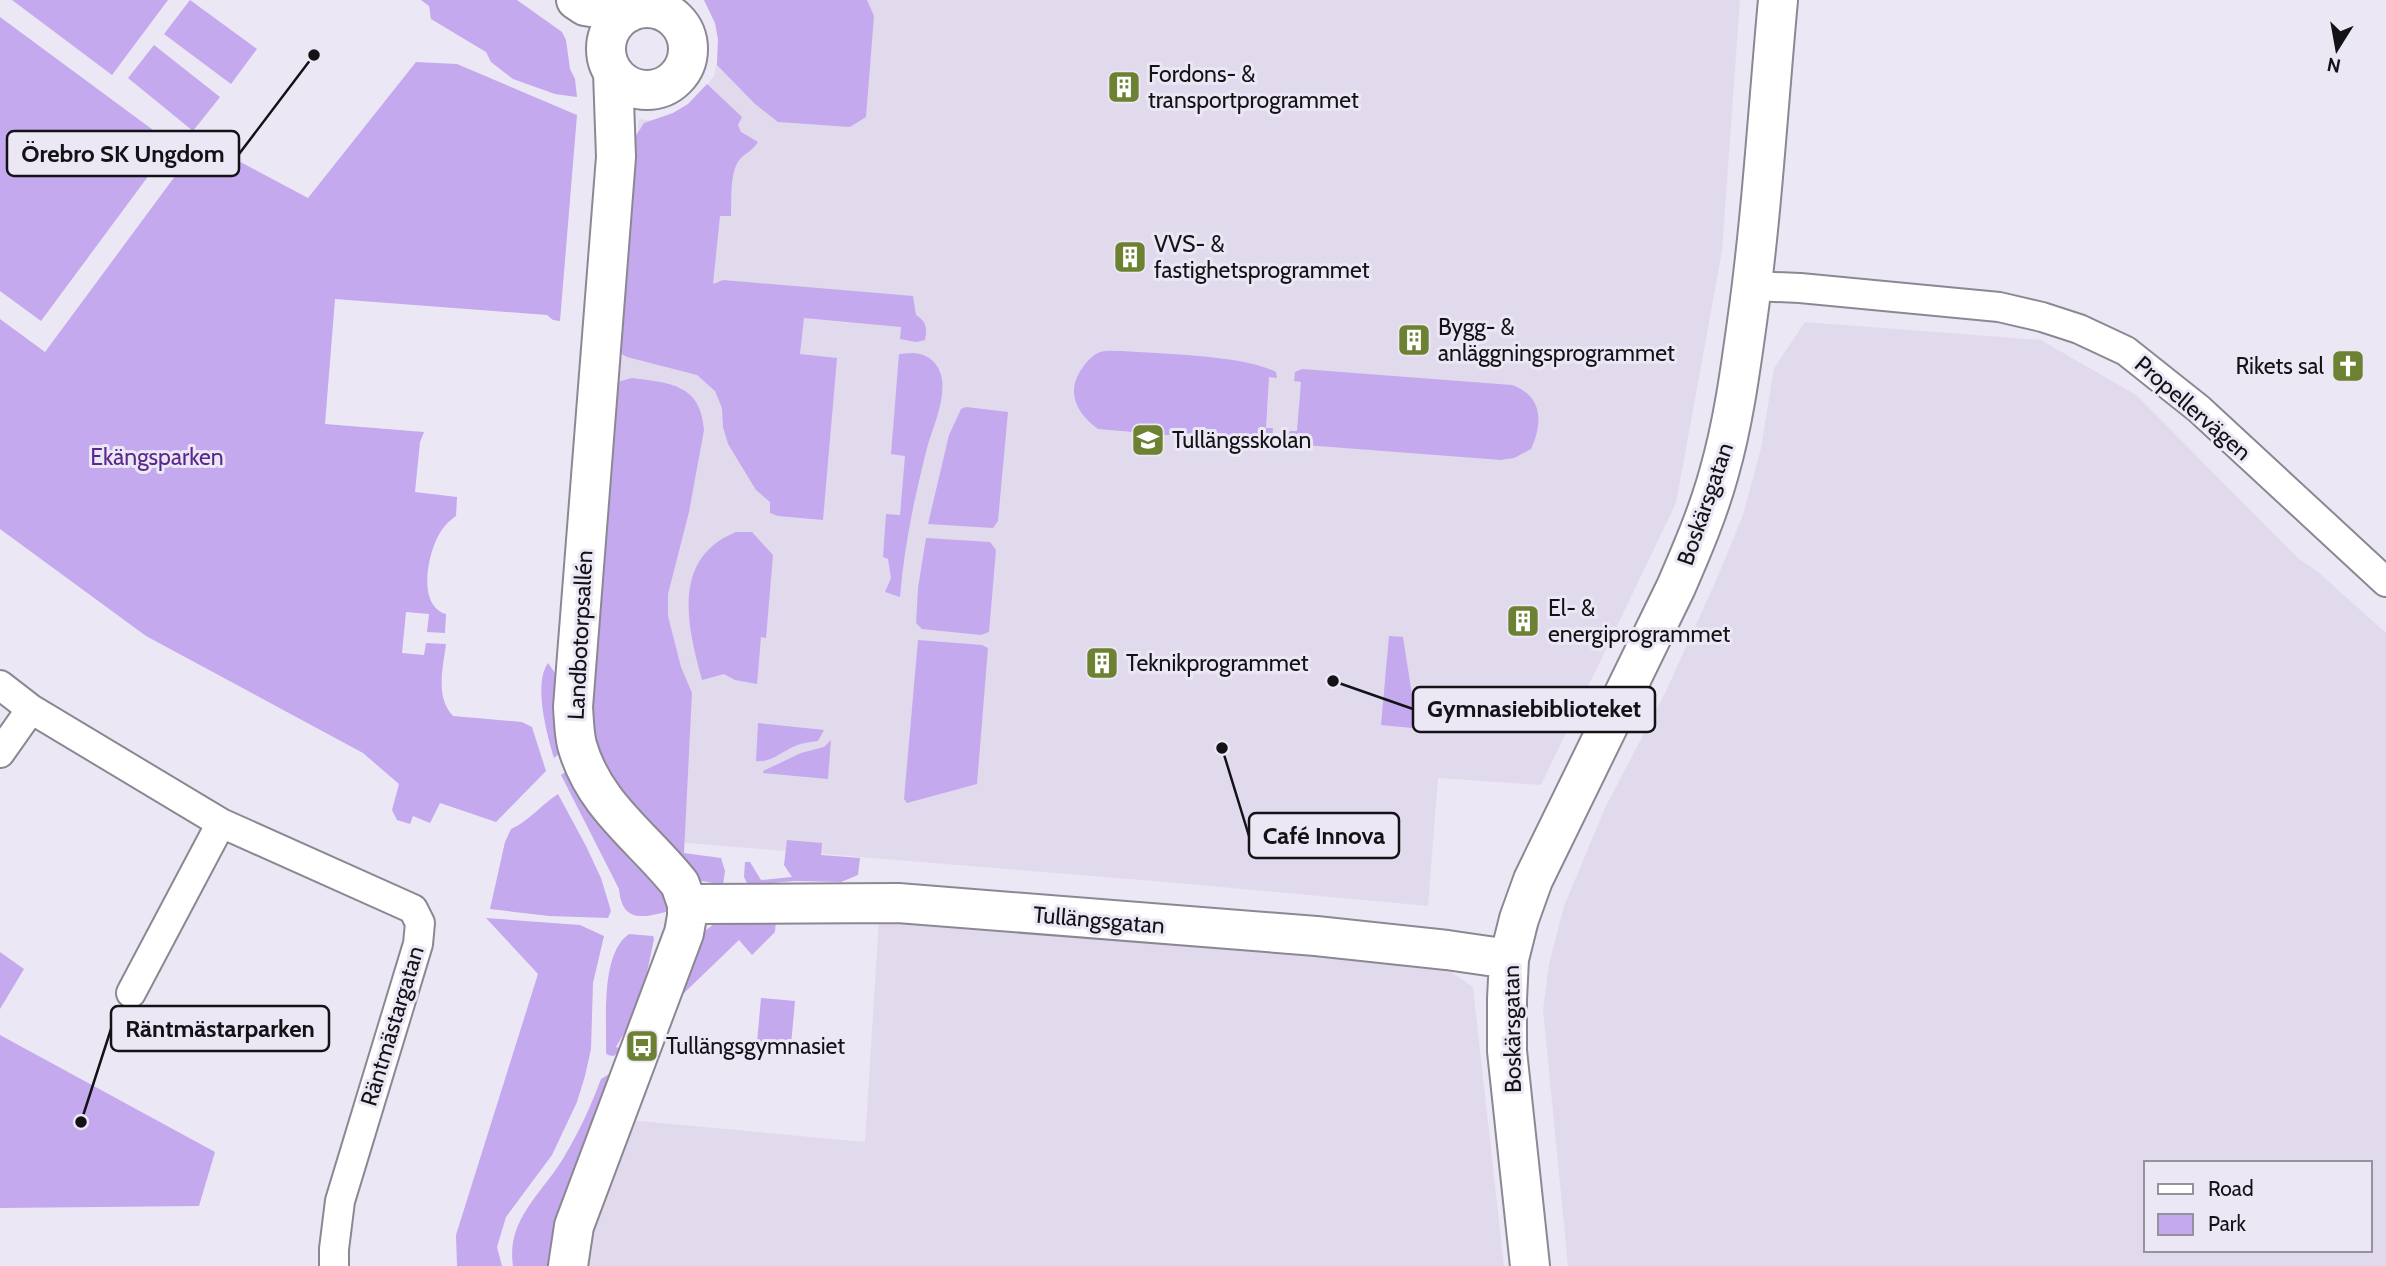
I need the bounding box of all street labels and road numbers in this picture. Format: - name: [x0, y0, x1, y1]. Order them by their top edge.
- street label: Propellervägen: [2129, 350, 2257, 466]
- street label: Boskärsgatan: [1671, 439, 1739, 569]
- street label: Landbotorpsallén: [562, 550, 598, 720]
- street label: Tullängsgatan: [1032, 900, 1166, 940]
- street label: Räntmästargatan: [354, 943, 430, 1109]
- street label: Boskärsgatan: [1497, 965, 1527, 1093]

